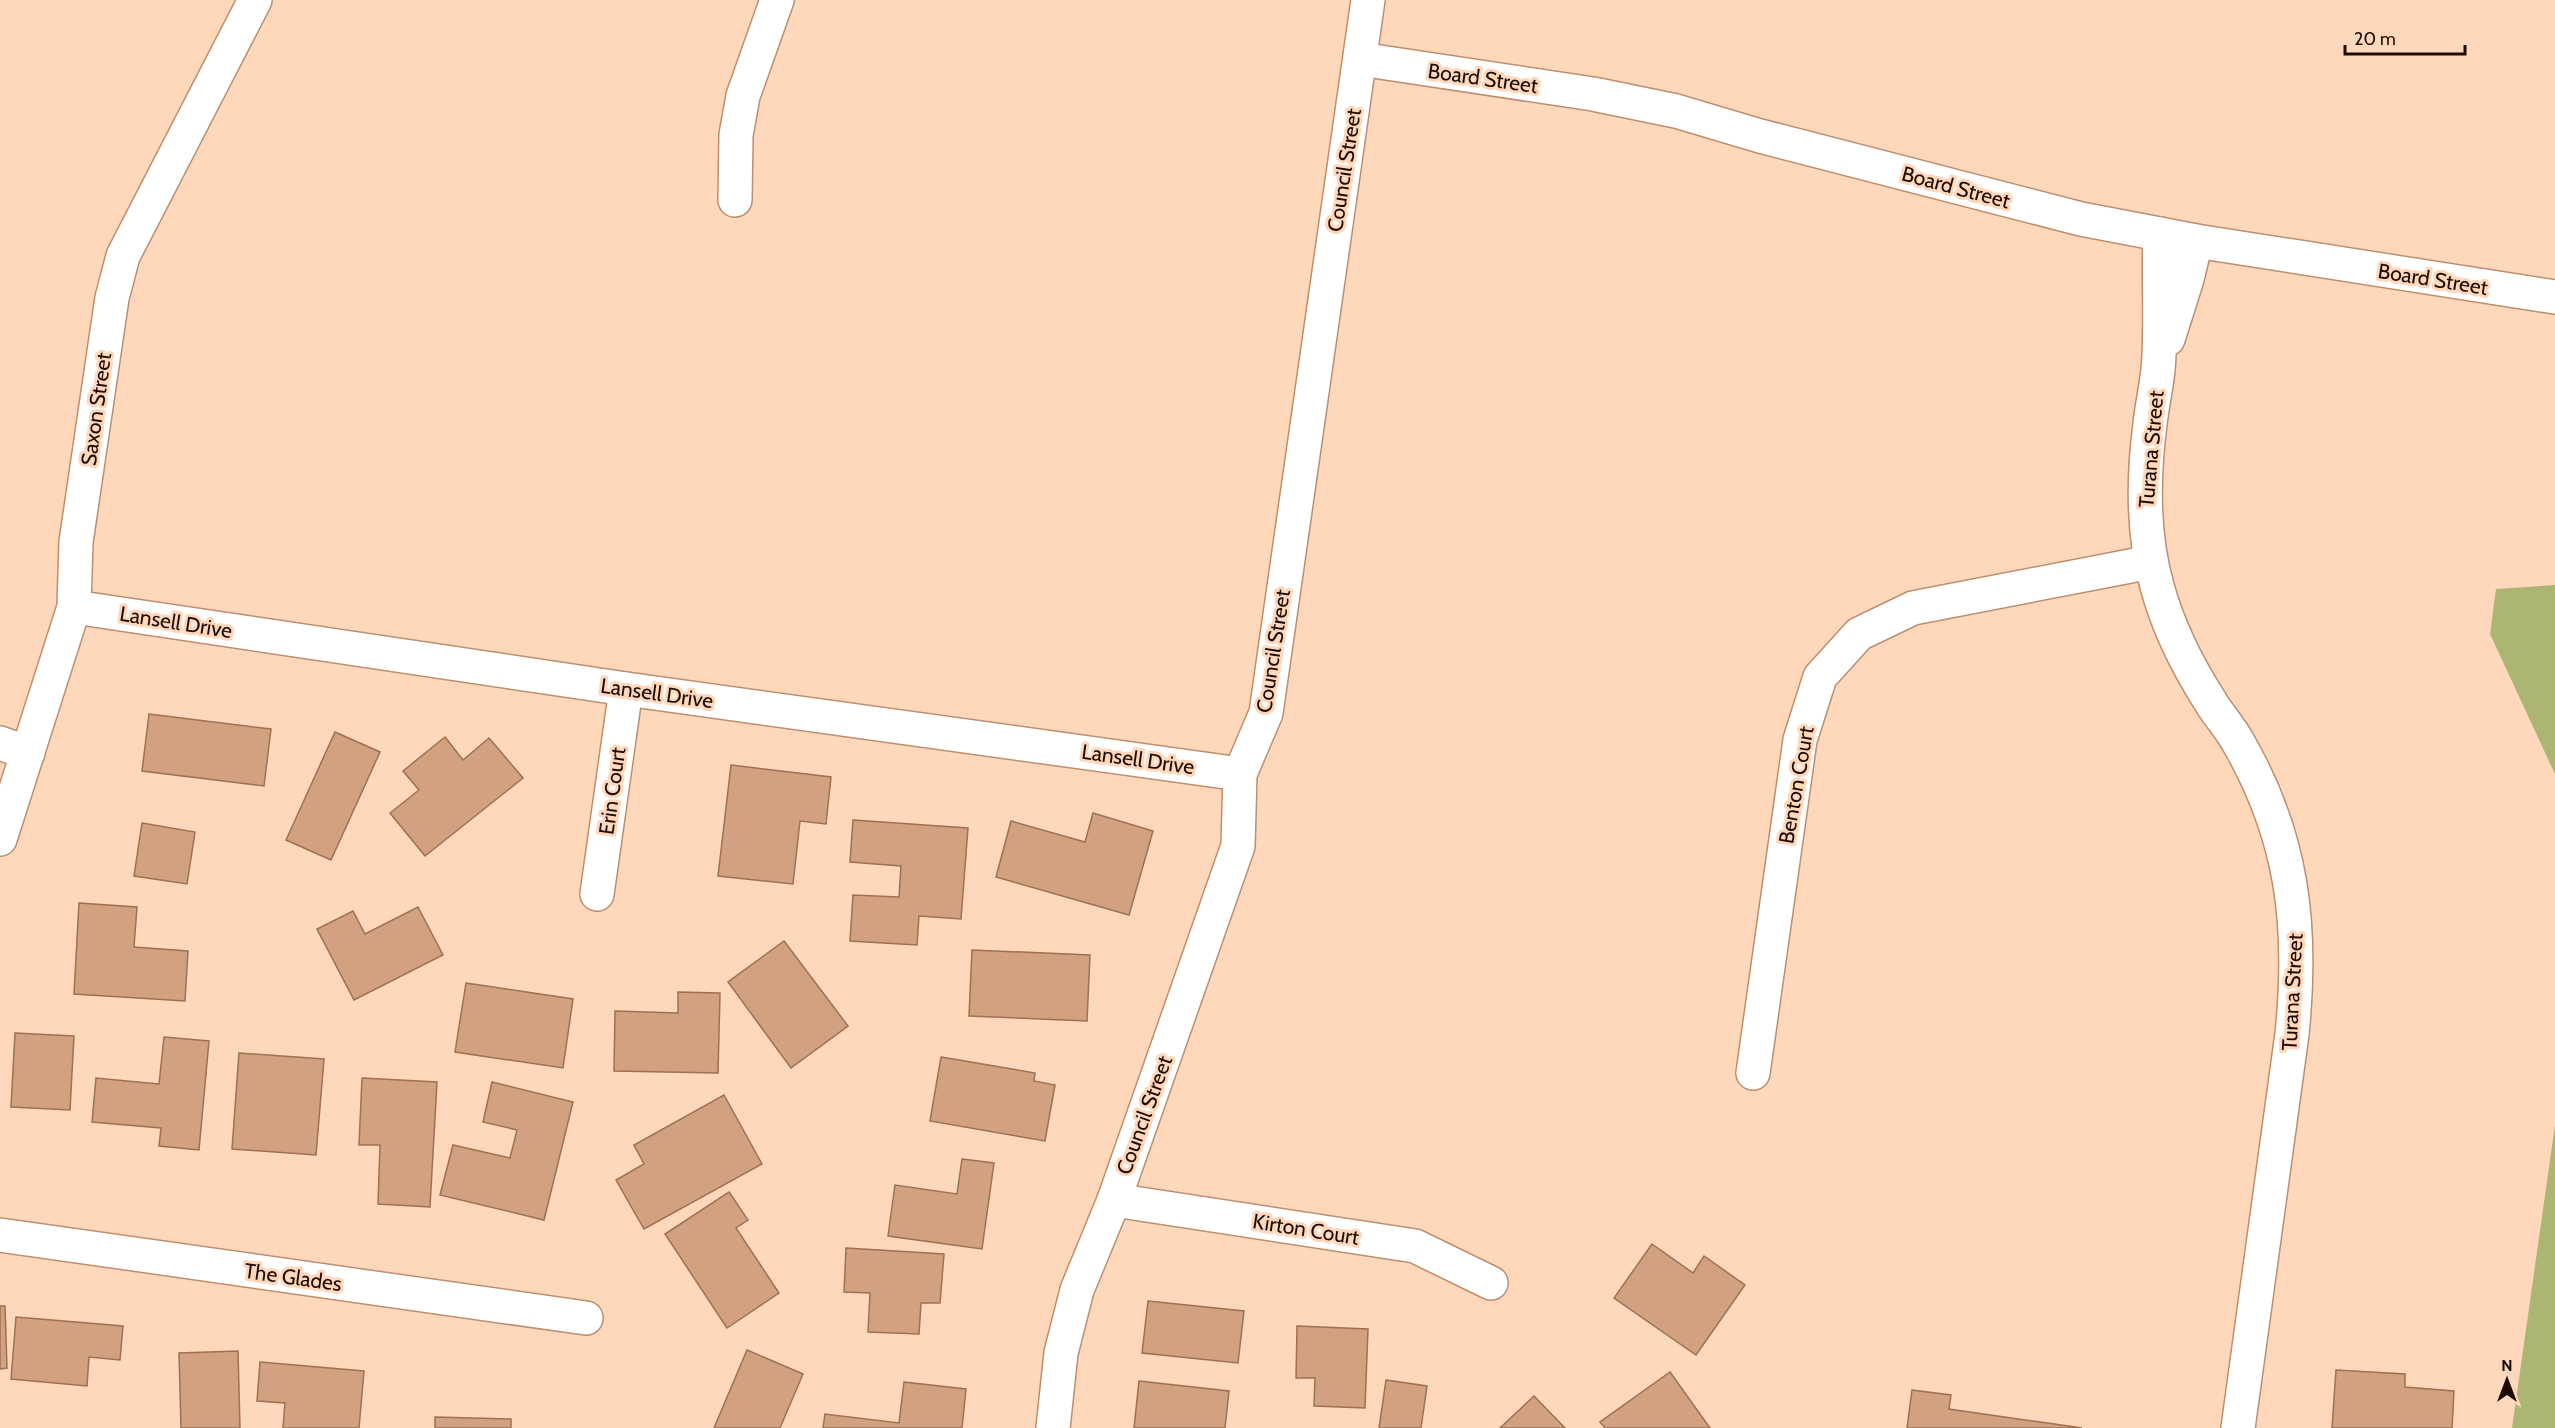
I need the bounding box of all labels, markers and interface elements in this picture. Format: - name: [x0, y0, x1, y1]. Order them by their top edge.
- scale bar: [2345, 18, 2465, 56]
- text: 20 m: [2354, 28, 2396, 50]
- street label: Board Street: [1426, 58, 1540, 98]
- street label: Council Street: [1322, 107, 1366, 233]
- street label: Board Street: [1899, 161, 2013, 213]
- street label: Board Street: [2376, 258, 2490, 300]
- street label: Saxon Street: [76, 351, 116, 467]
- street label: Turana Street: [2133, 389, 2169, 509]
- street label: Council Street: [1251, 588, 1295, 714]
- street label: Lansell Drive: [118, 601, 234, 643]
- street label: Lansell Drive: [599, 673, 715, 713]
- street label: Benton Court: [1773, 724, 1819, 846]
- street label: Lansell Drive: [1080, 739, 1196, 779]
- street label: Erin Court: [594, 746, 630, 836]
- street label: Turana Street: [2276, 933, 2308, 1051]
- street label: Council Street: [1111, 1052, 1177, 1178]
- street label: Kirton Court: [1251, 1208, 1361, 1250]
- street label: The Glades: [243, 1258, 344, 1296]
- north arrow: [2477, 1350, 2537, 1410]
- text: N: [2501, 1356, 2513, 1375]

